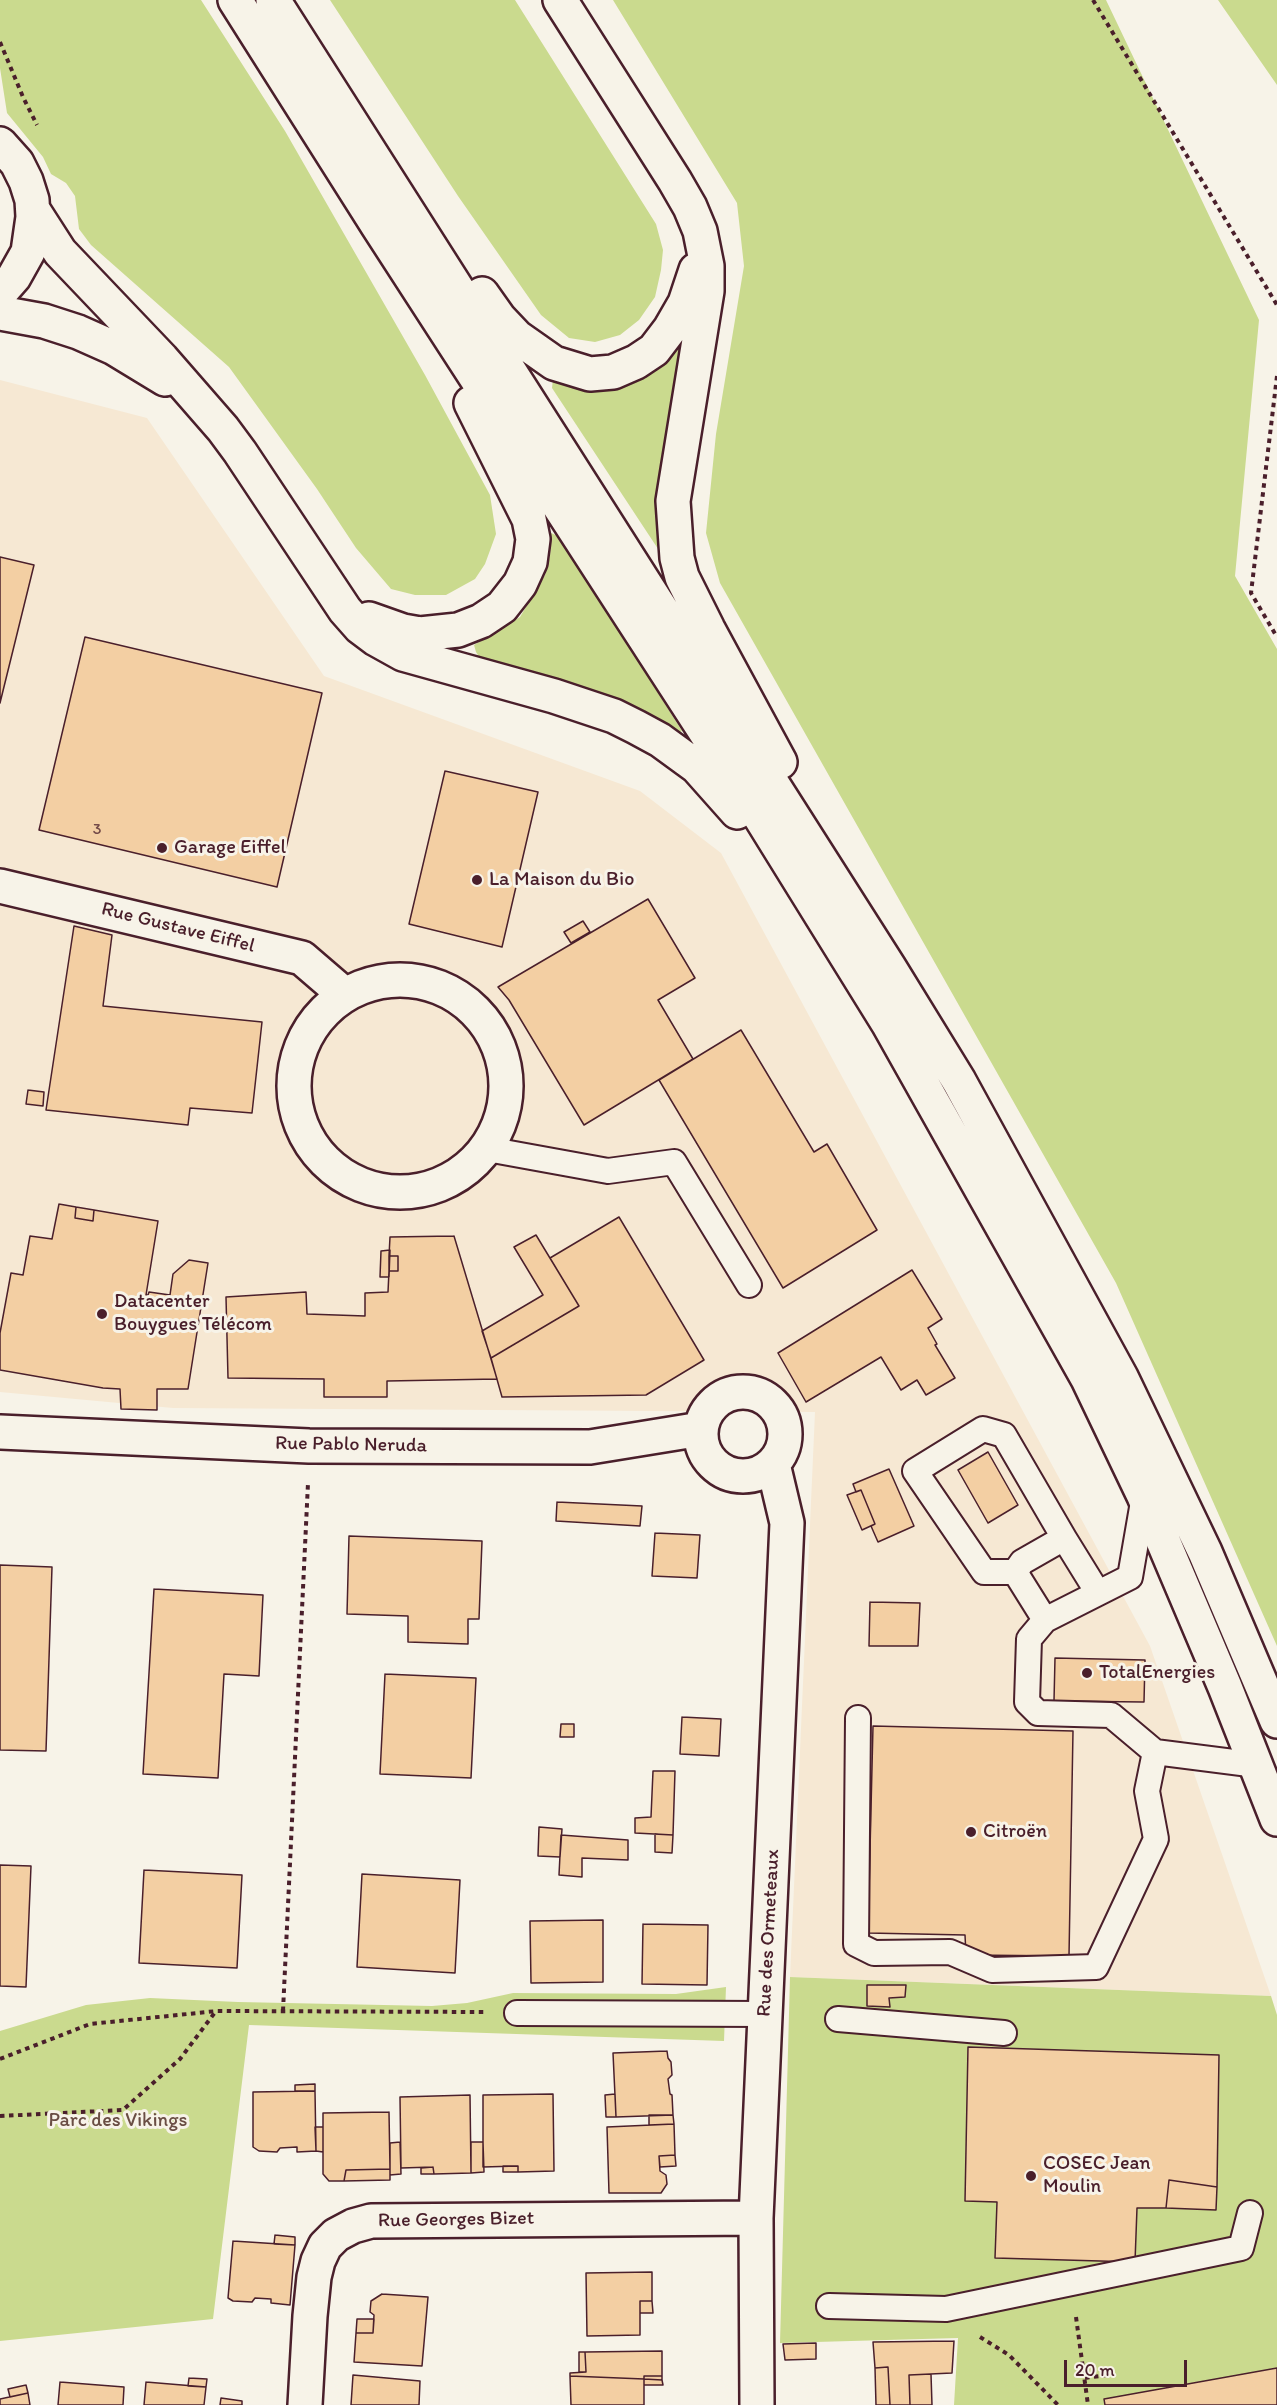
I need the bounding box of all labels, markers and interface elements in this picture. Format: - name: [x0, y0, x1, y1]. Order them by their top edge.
- house number: 3: [93, 820, 101, 840]
- place label: Garage Eiffel: [174, 836, 286, 860]
- marker: Garage Eiffel: [155, 841, 169, 855]
- place label: La Maison du Bio: [489, 868, 634, 892]
- marker: La Maison du Bio: [470, 873, 484, 887]
- street label: Rue Gustave Eiffel: [99, 897, 257, 959]
- place label: Datacenter Bouygues Télécom: [114, 1290, 272, 1337]
- marker: Datacenter Bouygues Télécom: [95, 1307, 109, 1321]
- street label: Rue Pablo Neruda: [275, 1432, 427, 1458]
- place label: TotalEnergies: [1099, 1661, 1215, 1685]
- marker: TotalEnergies: [1080, 1666, 1094, 1680]
- place label: Citroën: [983, 1820, 1047, 1844]
- marker: Citroën: [964, 1825, 978, 1839]
- street label: Rue des Ormeteaux: [753, 1849, 785, 2017]
- park label: Parc des Vikings: [49, 2109, 187, 2133]
- place label: COSEC Jean Moulin: [1043, 2152, 1151, 2199]
- marker: COSEC Jean Moulin: [1024, 2169, 1038, 2183]
- street label: Rue Georges Bizet: [378, 2207, 534, 2233]
- scale bar: [1067, 2348, 1190, 2386]
- text: 20 m: [1075, 2359, 1115, 2381]

